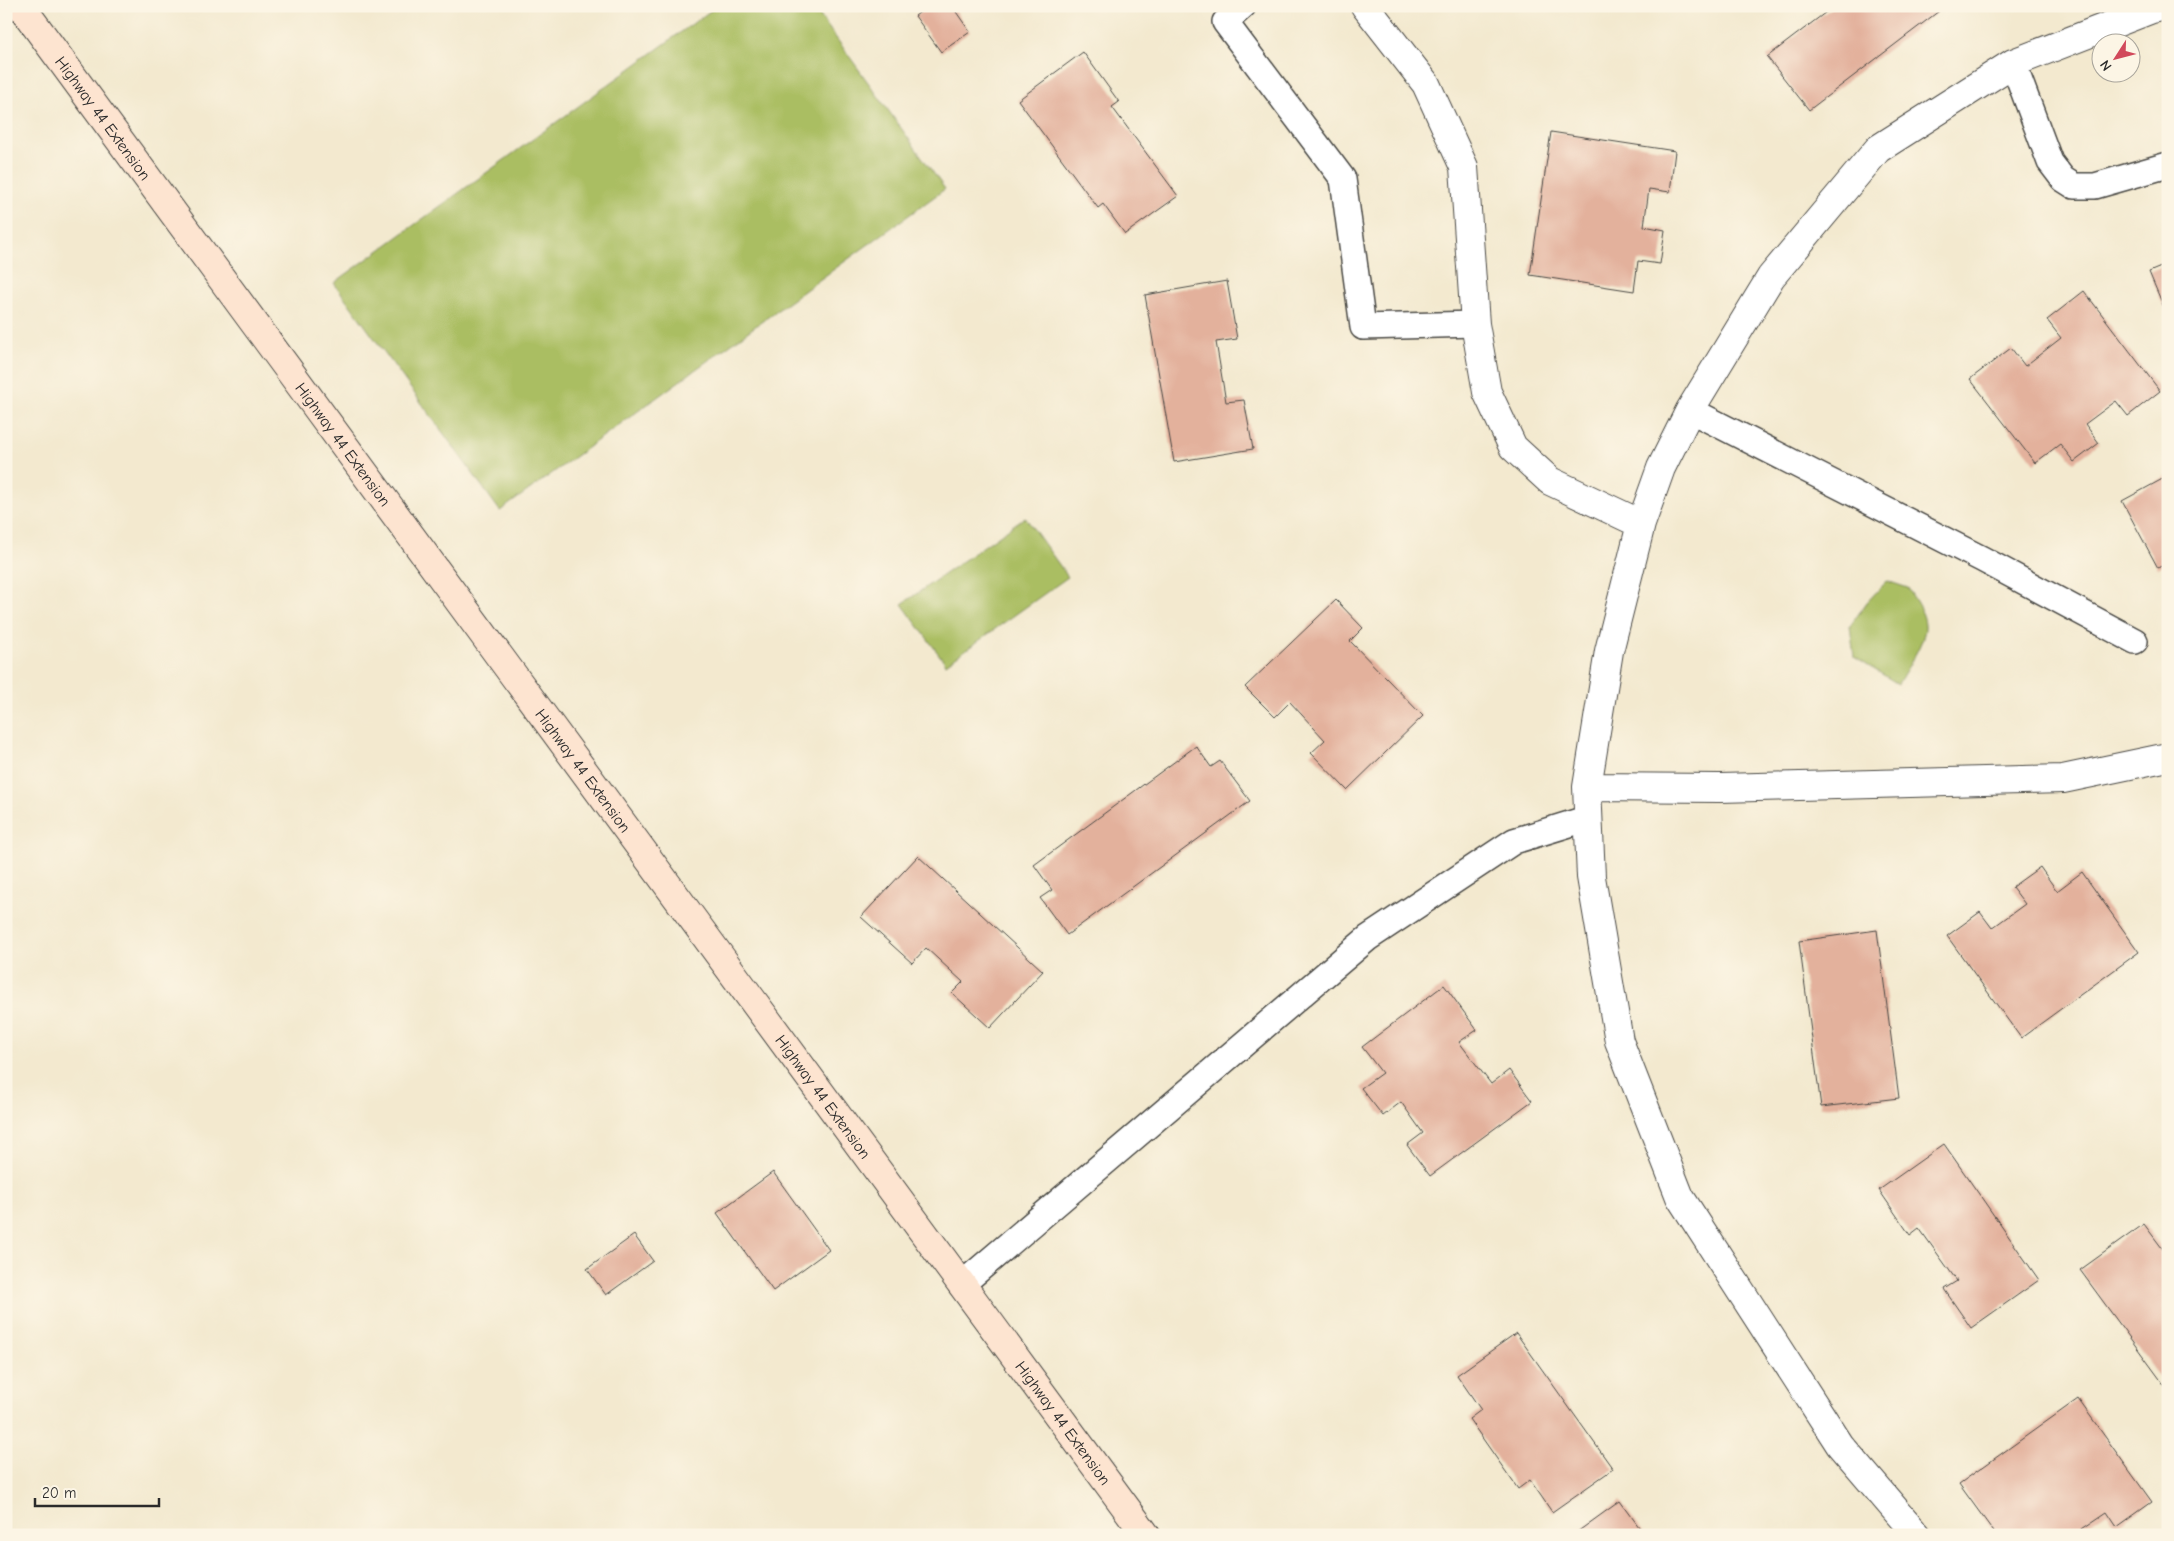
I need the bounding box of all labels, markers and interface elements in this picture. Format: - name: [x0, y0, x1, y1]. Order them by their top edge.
- north arrow: [2092, 32, 2142, 82]
- street label: Highway 44 Extension: [51, 53, 154, 184]
- text: N: [2096, 57, 2115, 74]
- street label: Highway 44 Extension: [291, 379, 394, 510]
- street label: Highway 44 Extension: [531, 706, 634, 836]
- street label: Highway 44 Extension: [771, 1032, 874, 1163]
- street label: Highway 44 Extension: [1011, 1358, 1114, 1489]
- scale bar: [35, 1476, 159, 1508]
- text: 20 m: [42, 1484, 76, 1502]

